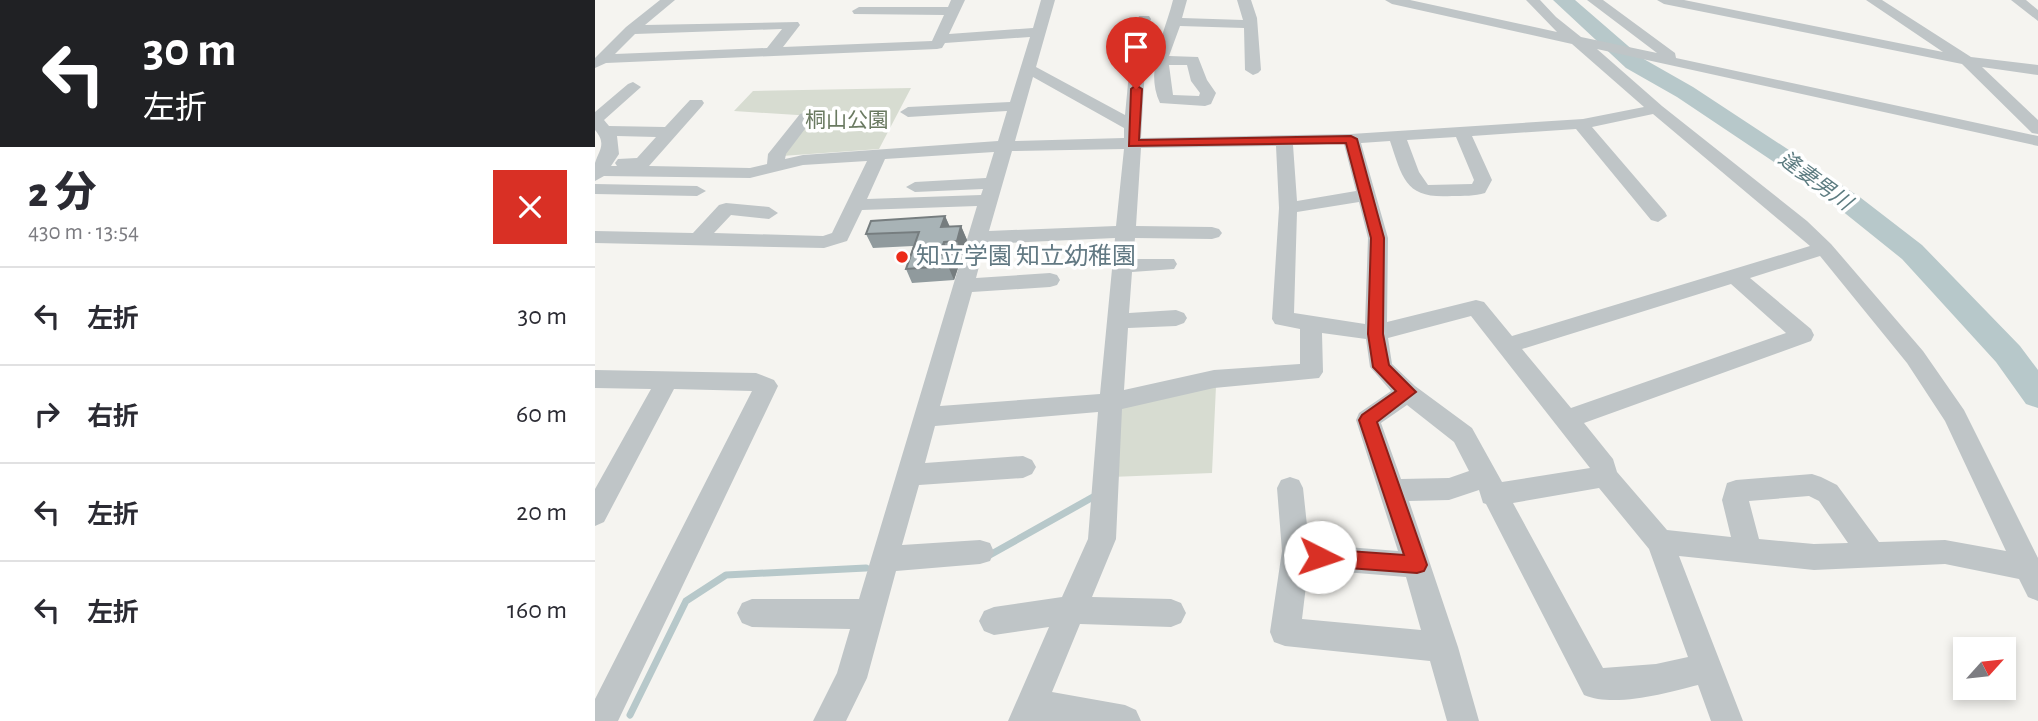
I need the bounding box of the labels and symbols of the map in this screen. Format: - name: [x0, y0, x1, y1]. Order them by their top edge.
- pin: [1106, 17, 1166, 89]
- park label: 桐山公園: [805, 109, 889, 131]
- water label: 逢妻男川: [1775, 147, 1857, 215]
- place label: 知立学園 知立幼稚園: [916, 243, 1136, 269]
- marker: 知立学園 知立幼稚園: [894, 249, 910, 265]
- position arrow: [1283, 520, 1357, 594]
- north arrow: [1953, 637, 2016, 700]

